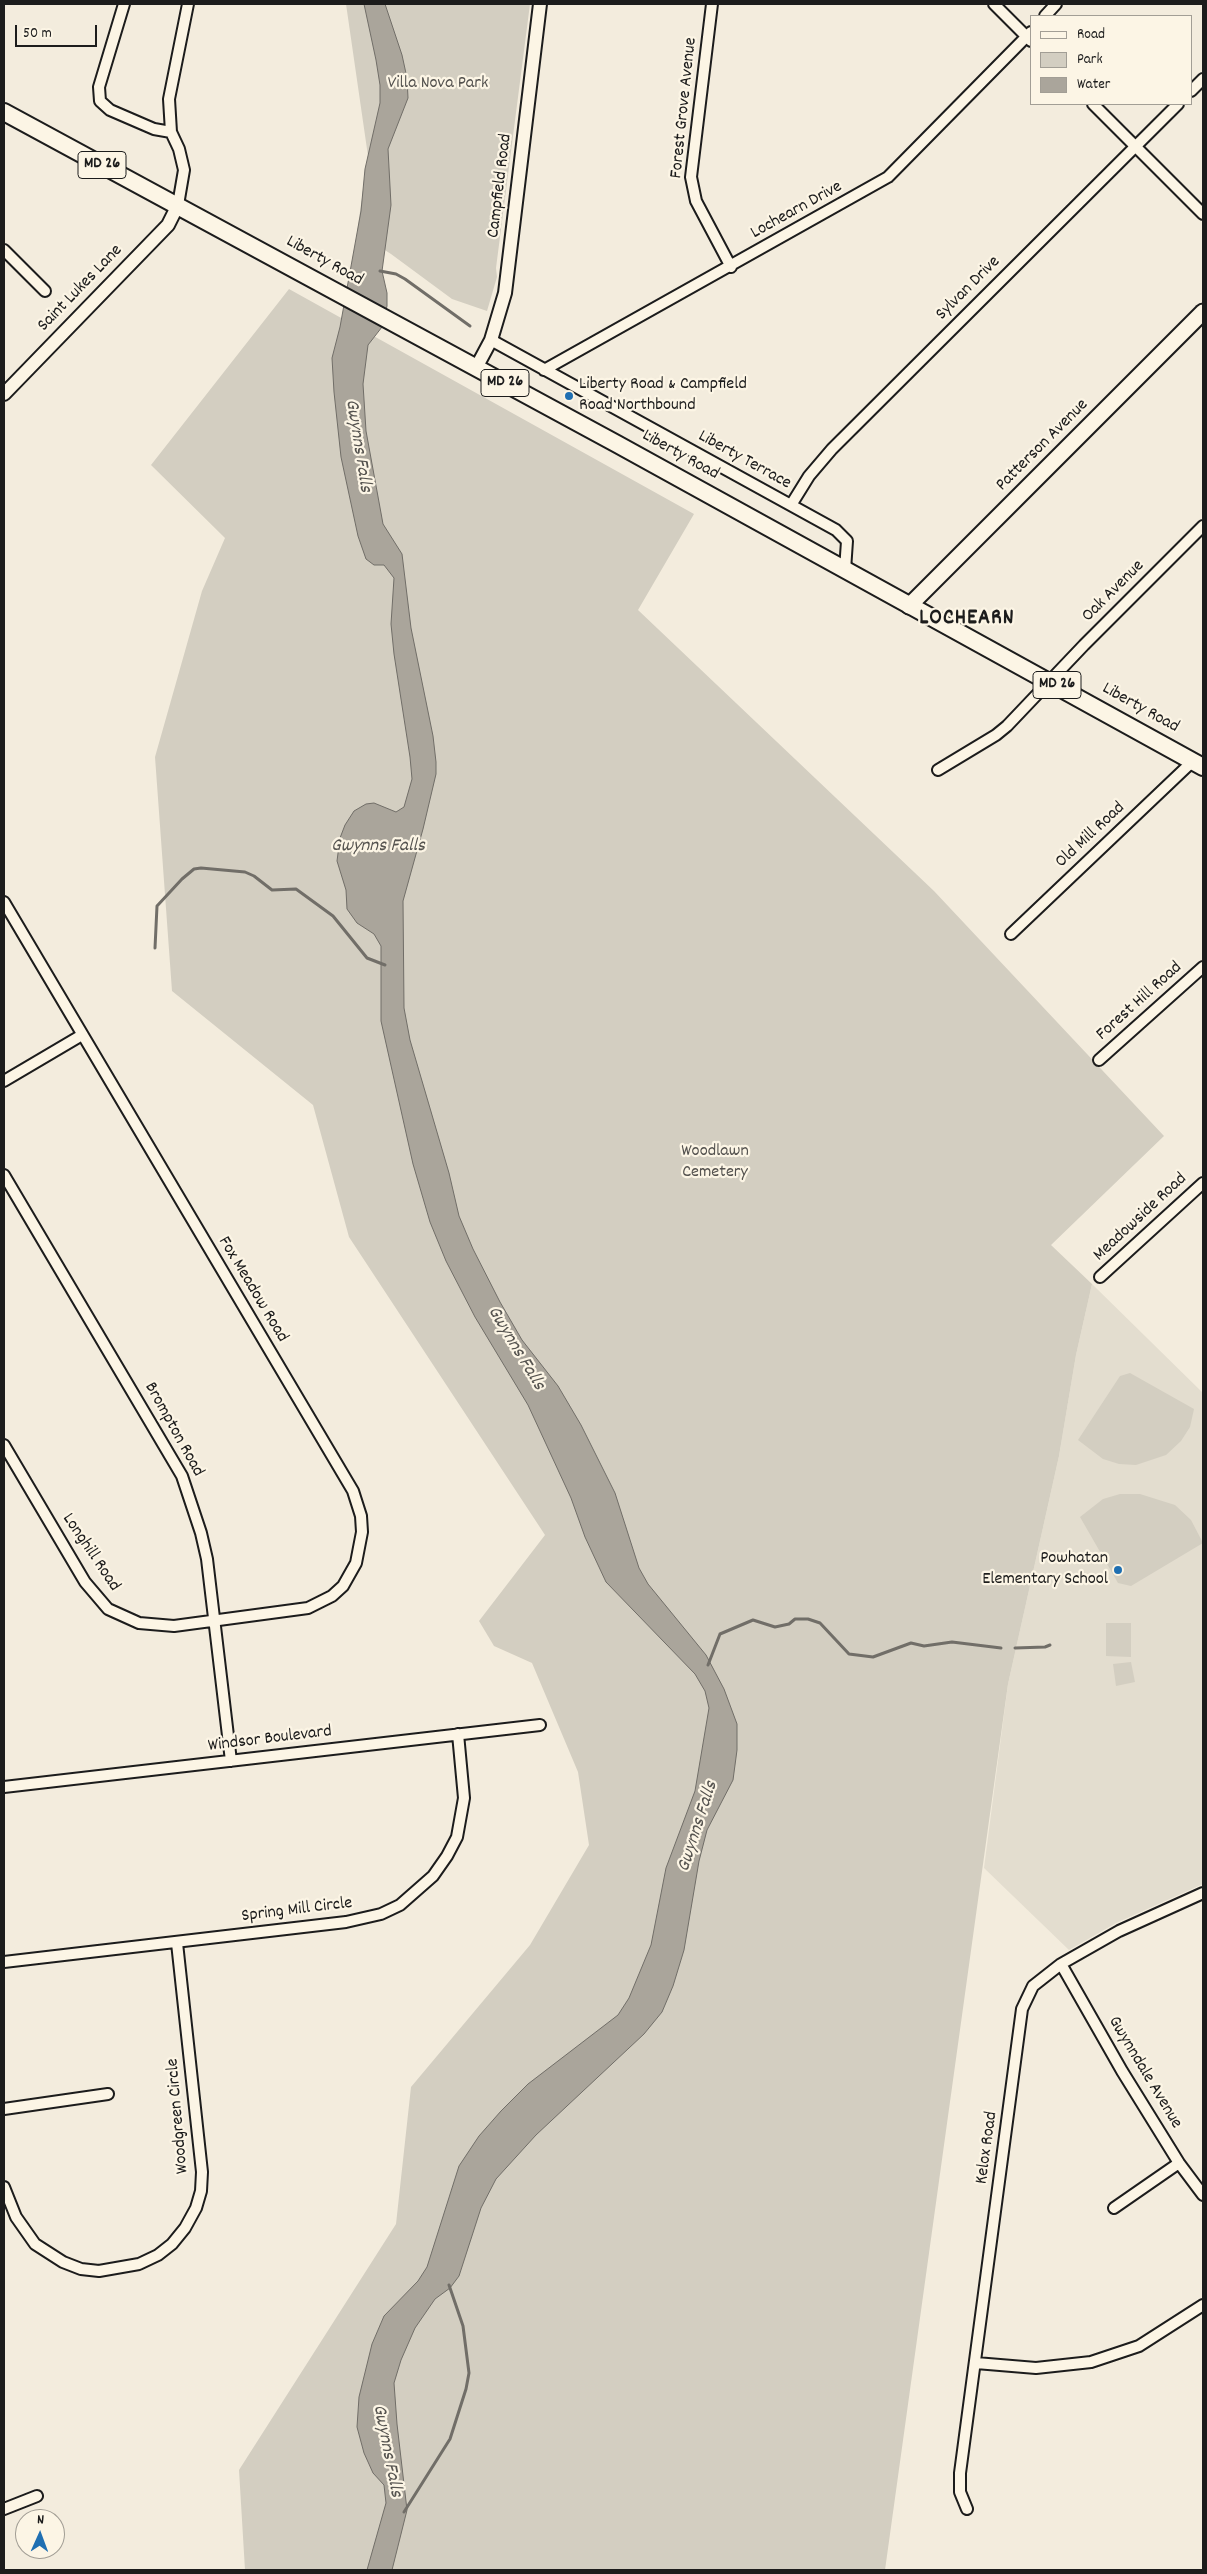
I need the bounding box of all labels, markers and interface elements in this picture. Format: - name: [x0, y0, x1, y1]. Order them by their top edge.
- scale bar: [18, 15, 100, 47]
- legend: [1030, 15, 1192, 105]
- text: 50 m: [23, 23, 52, 45]
- text: Road: [1077, 24, 1105, 46]
- street label: Forest Grove Avenue: [667, 36, 703, 180]
- text: Park: [1077, 49, 1103, 71]
- park label: Villa Nova Park: [388, 74, 488, 96]
- text: Water: [1077, 74, 1110, 96]
- street label: Campfield Road: [484, 133, 518, 239]
- road number: MD 26: [78, 152, 126, 178]
- street label: Lochearn Drive: [748, 177, 846, 245]
- street label: Liberty Road: [282, 232, 366, 292]
- street label: Saint Lukes Lane: [34, 241, 128, 337]
- street label: Sylvan Drive: [932, 252, 1006, 326]
- road number: MD 26: [481, 369, 529, 396]
- place label: Liberty Road & Campfield Road Northbound: [579, 375, 747, 418]
- marker: Liberty Road & Campfield Road Northbound: [563, 390, 575, 402]
- street label: Patterson Avenue: [992, 395, 1094, 497]
- water label: Gwynns Falls: [338, 398, 376, 494]
- street label: Liberty Road: [638, 426, 722, 486]
- street label: Liberty Terrace: [694, 427, 794, 495]
- street label: Oak Avenue: [1078, 556, 1150, 628]
- district label: LOCHEARN: [918, 607, 1016, 633]
- road number: MD 26: [1033, 672, 1081, 698]
- street label: Liberty Road: [1098, 679, 1182, 739]
- street label: Old Mill Road: [1052, 798, 1130, 874]
- water label: Gwynns Falls: [331, 836, 425, 858]
- street label: Forest Hill Road: [1093, 958, 1187, 1046]
- park label: Woodlawn Cemetery: [681, 1142, 749, 1184]
- street label: Meadowside Road: [1090, 1169, 1192, 1267]
- street label: Fox Meadow Road: [212, 1233, 292, 1347]
- water label: Gwynns Falls: [481, 1303, 549, 1395]
- street label: Brompton Road: [138, 1379, 208, 1481]
- street label: Longhill Road: [56, 1510, 124, 1596]
- place label: Powhatan Elementary School: [982, 1549, 1108, 1592]
- marker: Powhatan Elementary School: [1112, 1564, 1124, 1576]
- street label: Windsor Boulevard: [207, 1722, 333, 1758]
- water label: Gwynns Falls: [674, 1779, 724, 1875]
- street label: Spring Mill Circle: [240, 1893, 354, 1929]
- street label: Gwynndale Avenue: [1102, 2013, 1186, 2133]
- street label: Woodgreen Circle: [163, 2057, 195, 2175]
- street label: Kelox Road: [972, 2110, 1004, 2186]
- water label: Gwynns Falls: [366, 2403, 406, 2499]
- north arrow: [15, 2509, 65, 2559]
- text: N: [37, 2510, 44, 2530]

